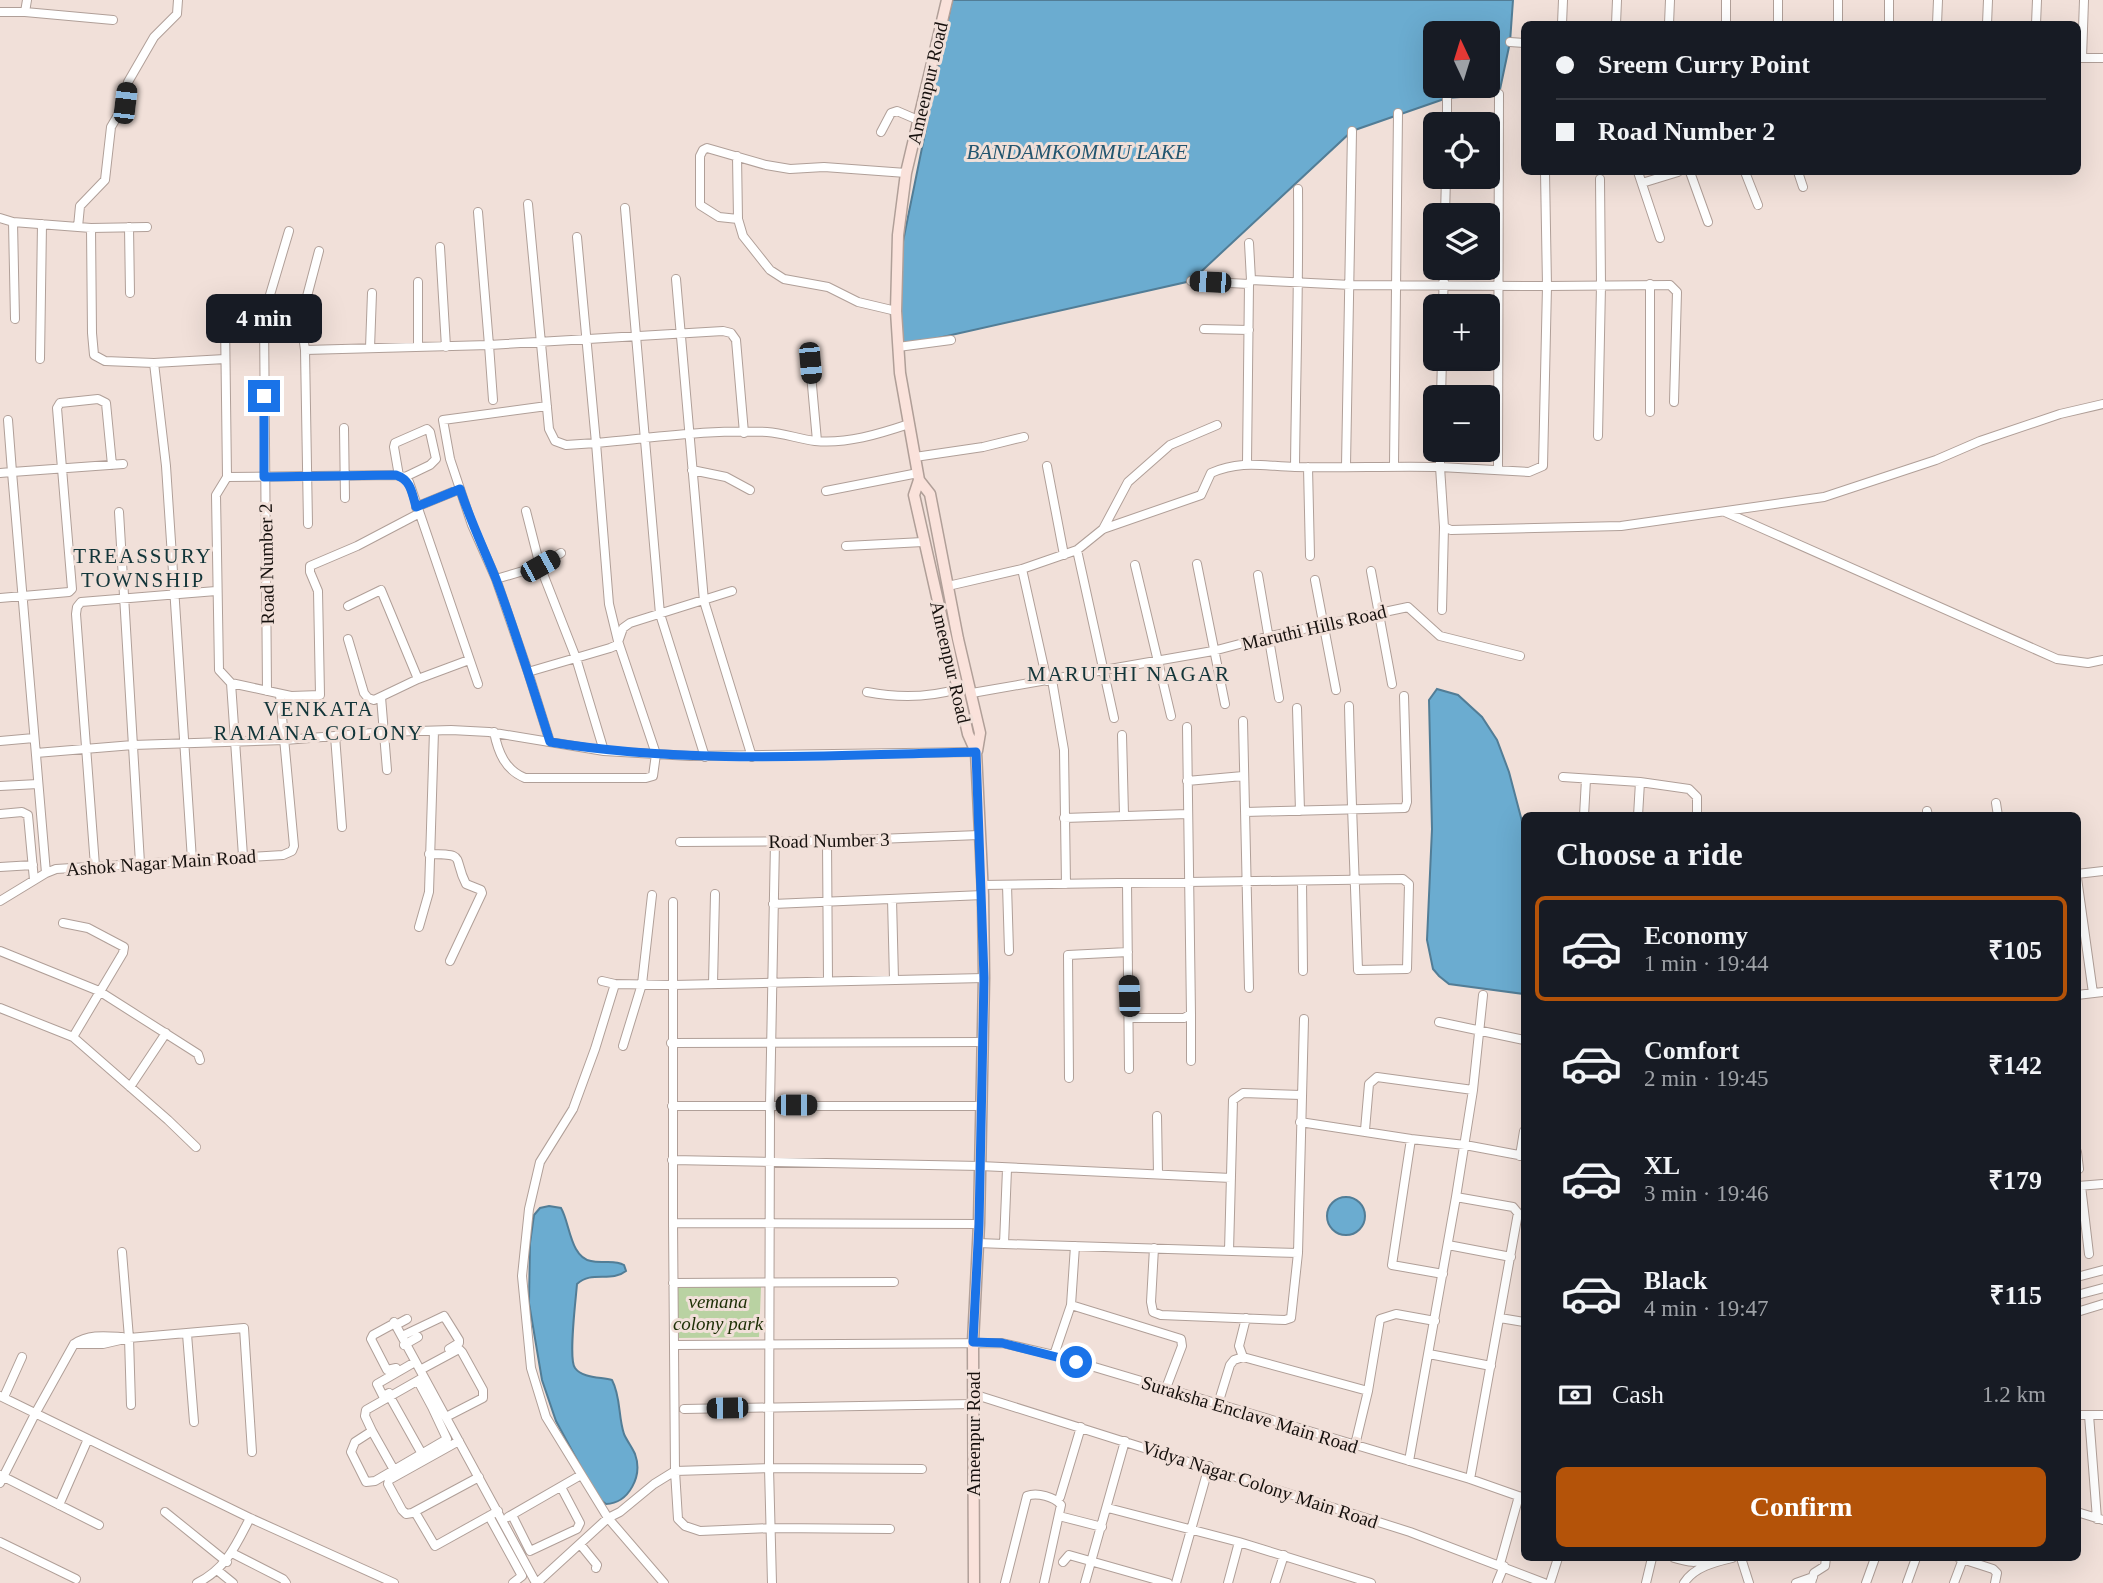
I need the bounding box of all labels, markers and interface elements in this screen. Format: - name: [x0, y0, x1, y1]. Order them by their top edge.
- street label: Ameenpur Road: [903, 19, 952, 146]
- north arrow: [1423, 21, 1500, 98]
- map controls: [1423, 21, 1500, 462]
- text: Sreem Curry Point: [1598, 50, 1810, 79]
- car: [113, 81, 138, 125]
- button: locate: [1423, 112, 1500, 189]
- text: Road Number 2: [1598, 117, 1775, 146]
- water label: BANDAMKOMMU LAKE: [966, 140, 1188, 164]
- button: layers: [1423, 203, 1500, 280]
- car: [1189, 270, 1232, 294]
- callout: 4 min: [206, 294, 322, 344]
- button: +: [1423, 294, 1500, 371]
- text: 4 min: [236, 306, 292, 331]
- car: [798, 341, 823, 385]
- route end: [248, 380, 280, 412]
- button: −: [1423, 385, 1500, 462]
- street label: Road Number 2: [255, 503, 278, 625]
- district label: TREASSURY TOWNSHIP: [73, 544, 213, 592]
- car: [517, 547, 564, 585]
- street label: Ameenpur Road: [926, 599, 975, 726]
- street label: Maruthi Hills Road: [1240, 601, 1389, 654]
- district label: MARUTHI NAGAR: [1027, 662, 1231, 686]
- district label: VENKATA RAMANA COLONY: [214, 697, 424, 745]
- street label: Road Number 3: [768, 829, 890, 852]
- text: Choose a ride: [1556, 836, 1743, 872]
- street label: Ashok Nagar Main Road: [65, 845, 257, 880]
- icon: car: [1560, 917, 1623, 980]
- text: Economy: [1644, 921, 1748, 950]
- text: ₹105: [1988, 936, 2042, 965]
- text: 1 min · 19:44: [1644, 951, 1769, 976]
- car: [1118, 975, 1141, 1017]
- icon: car: [1560, 1032, 1623, 1095]
- text: Comfort: [1644, 1036, 1739, 1065]
- text: ₹142: [1988, 1051, 2042, 1080]
- text: 2 min · 19:45: [1644, 1066, 1769, 1091]
- car: [776, 1095, 818, 1116]
- icon: car: [1560, 1147, 1623, 1210]
- text: XL: [1644, 1151, 1680, 1180]
- text: ₹179: [1988, 1166, 2042, 1195]
- text: 3 min · 19:46: [1644, 1181, 1769, 1206]
- icon: car: [1560, 1262, 1623, 1325]
- text: Black: [1644, 1266, 1708, 1295]
- text: ₹115: [1990, 1281, 2042, 1310]
- park label: vemana colony park: [673, 1291, 764, 1334]
- text: 4 min · 19:47: [1644, 1296, 1769, 1321]
- route start: [1060, 1346, 1092, 1378]
- street label: Ameenpur Road: [963, 1371, 984, 1497]
- street label: Suraksha Enclave Main Road: [1139, 1371, 1361, 1458]
- icon: cash: [1556, 1376, 1594, 1414]
- text: Cash: [1612, 1380, 1664, 1409]
- text: 1.2 km: [1982, 1382, 2046, 1407]
- car: [706, 1397, 749, 1419]
- street label: Vidya Nagar Colony Main Road: [1139, 1436, 1381, 1533]
- button: Confirm: [1556, 1467, 2046, 1547]

